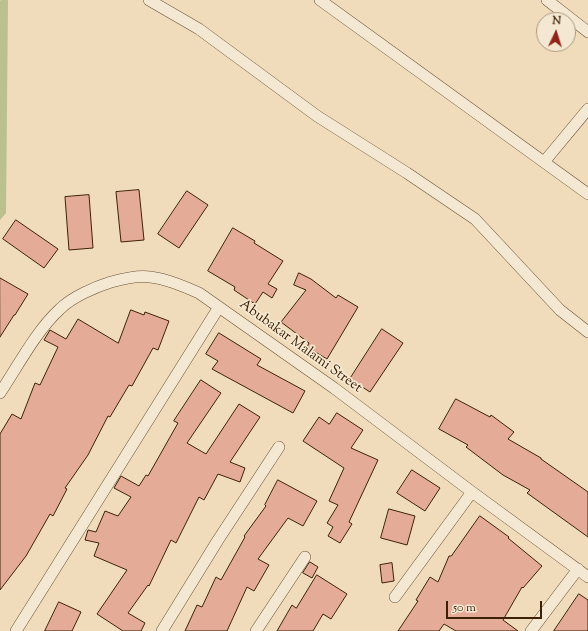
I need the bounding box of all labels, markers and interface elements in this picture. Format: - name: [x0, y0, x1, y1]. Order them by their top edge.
- north arrow: [536, 12, 576, 52]
- text: N: [552, 13, 562, 29]
- street label: Abubakar Malami Street: [235, 297, 365, 397]
- scale bar: [448, 593, 544, 619]
- text: 50 m: [453, 599, 476, 617]

